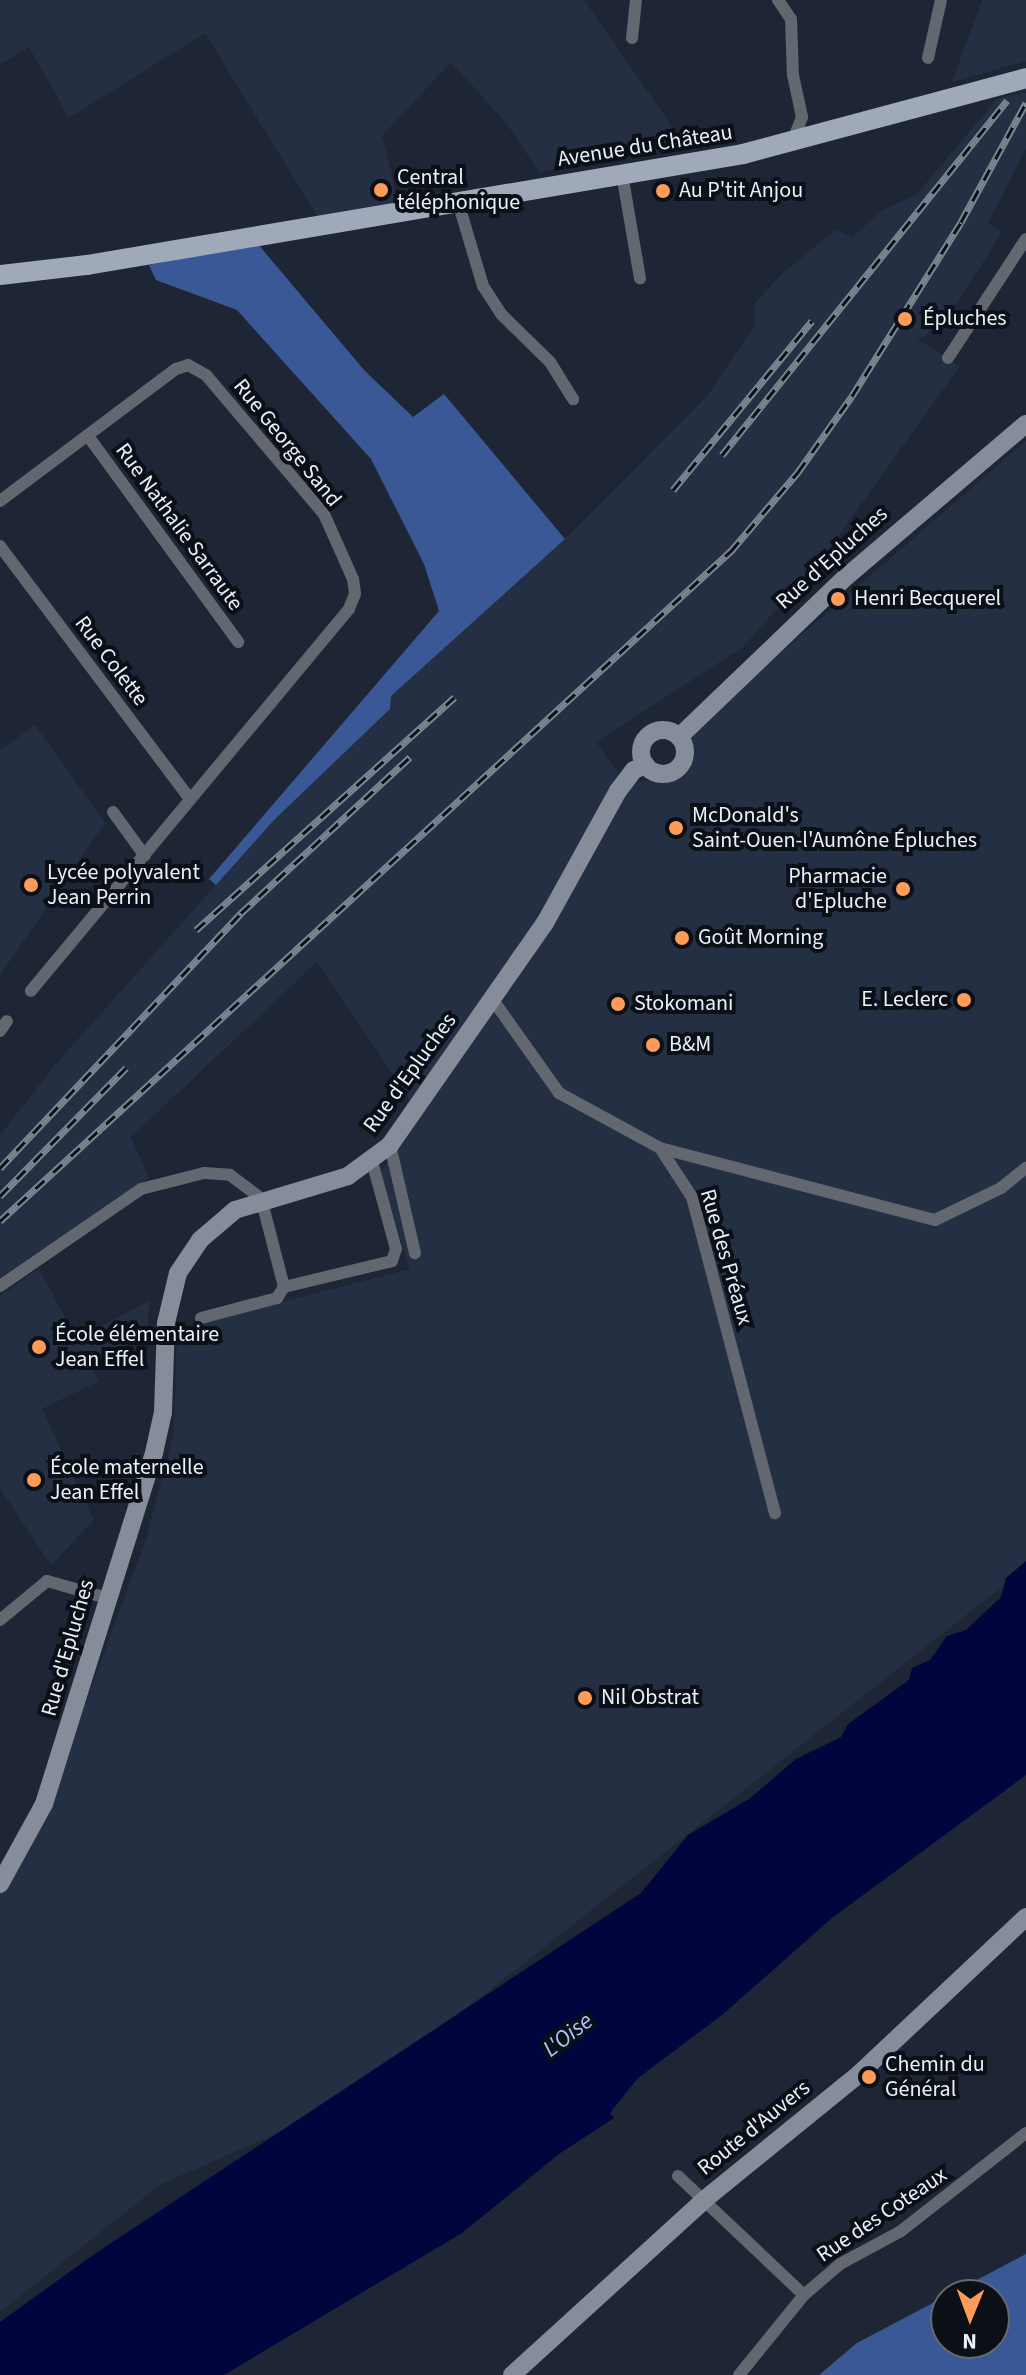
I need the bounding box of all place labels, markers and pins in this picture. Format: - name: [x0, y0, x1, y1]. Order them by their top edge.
- place label: Central téléphonique: [397, 164, 520, 216]
- place label: Au P'tit Anjou: [679, 178, 803, 204]
- marker: Central téléphonique: [372, 181, 390, 199]
- marker: Au P'tit Anjou: [654, 182, 672, 200]
- place label: Épluches: [923, 306, 1007, 332]
- marker: Épluches: [894, 308, 916, 330]
- place label: Henri Becquerel: [854, 586, 1001, 612]
- marker: Henri Becquerel: [829, 590, 847, 608]
- place label: McDonald's Saint-Ouen-l'Aumône Épluches: [692, 802, 977, 854]
- marker: McDonald's Saint-Ouen-l'Aumône Épluches: [667, 819, 685, 837]
- place label: Lycée polyvalent Jean Perrin: [47, 859, 200, 910]
- place label: Pharmacie d'Epluche: [788, 863, 887, 914]
- marker: Lycée polyvalent Jean Perrin: [22, 876, 40, 894]
- marker: Pharmacie d'Epluche: [894, 880, 912, 898]
- place label: Goût Morning: [698, 925, 823, 951]
- marker: Goût Morning: [673, 929, 691, 947]
- place label: E. Leclerc: [861, 987, 948, 1013]
- place label: Stokomani: [634, 991, 733, 1017]
- marker: E. Leclerc: [955, 991, 973, 1009]
- marker: Stokomani: [609, 995, 627, 1013]
- place label: B&M: [669, 1032, 711, 1058]
- marker: B&M: [644, 1036, 662, 1054]
- place label: École élémentaire Jean Effel: [55, 1321, 219, 1372]
- marker: École élémentaire Jean Effel: [30, 1338, 48, 1356]
- place label: École maternelle Jean Effel: [50, 1454, 204, 1506]
- marker: École maternelle Jean Effel: [25, 1471, 43, 1489]
- place label: Nil Obstrat: [601, 1685, 699, 1711]
- marker: Nil Obstrat: [576, 1689, 594, 1707]
- place label: Chemin du Général: [885, 2051, 985, 2102]
- marker: Chemin du Général: [860, 2068, 878, 2086]

